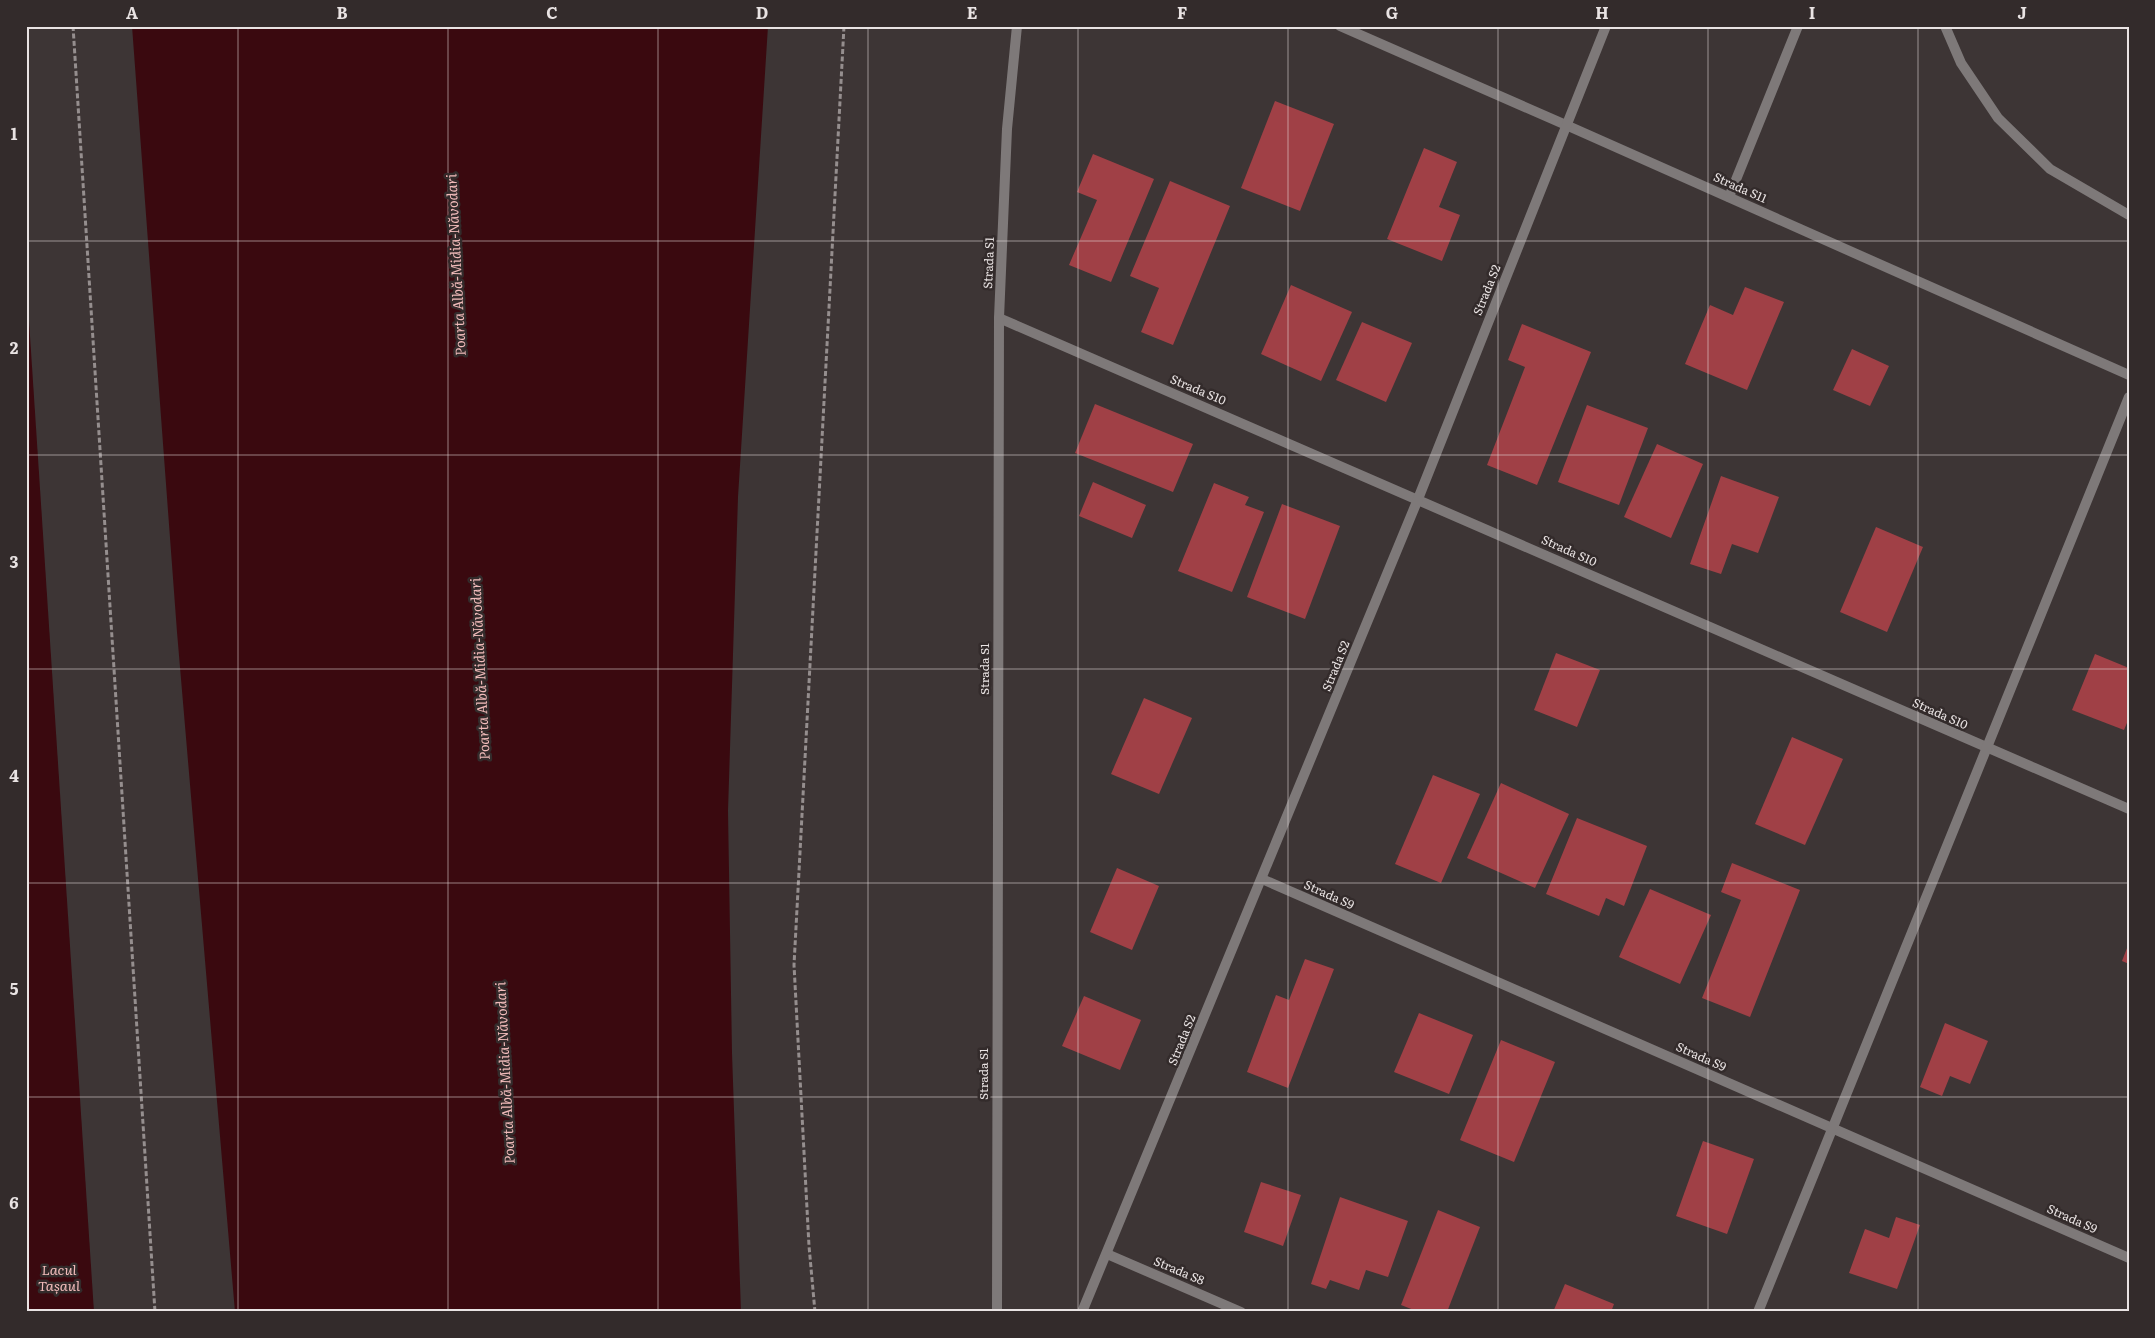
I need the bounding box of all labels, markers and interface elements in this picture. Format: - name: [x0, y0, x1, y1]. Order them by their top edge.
- text: A: [126, 0, 138, 24]
- text: B: [336, 0, 348, 24]
- text: C: [546, 0, 558, 24]
- text: D: [756, 0, 768, 24]
- text: E: [967, 0, 978, 24]
- text: F: [1177, 0, 1187, 24]
- text: G: [1386, 0, 1398, 24]
- text: H: [1595, 0, 1609, 24]
- text: I: [1809, 0, 1815, 24]
- text: J: [2017, 0, 2027, 24]
- text: 1: [11, 121, 18, 145]
- street label: Strada S11: [1711, 167, 1770, 207]
- water label: Poarta Albă-Midia-Năvodari: [440, 173, 470, 357]
- street label: Strada S1: [978, 237, 998, 289]
- street label: Strada S2: [1468, 262, 1504, 318]
- text: 2: [10, 335, 19, 359]
- street label: Strada S10: [1168, 369, 1229, 409]
- street label: Strada S10: [1539, 530, 1600, 570]
- text: 3: [10, 549, 19, 573]
- water label: Poarta Albă-Midia-Năvodari: [464, 577, 494, 761]
- street label: Strada S2: [1317, 638, 1353, 694]
- street label: Strada S1: [975, 643, 993, 695]
- street label: Strada S10: [1910, 693, 1971, 733]
- text: 4: [9, 763, 19, 787]
- street label: Strada S9: [1301, 875, 1357, 913]
- text: 5: [10, 976, 19, 1000]
- water label: Poarta Albă-Midia-Năvodari: [489, 981, 519, 1165]
- street label: Strada S2: [1163, 1012, 1199, 1068]
- street label: Strada S9: [1673, 1037, 1729, 1075]
- street label: Strada S1: [974, 1048, 992, 1100]
- text: 6: [9, 1190, 19, 1214]
- street label: Strada S9: [2044, 1199, 2100, 1237]
- street label: Strada S8: [1151, 1251, 1208, 1289]
- water label: Lacul Tașaul: [38, 1259, 80, 1295]

